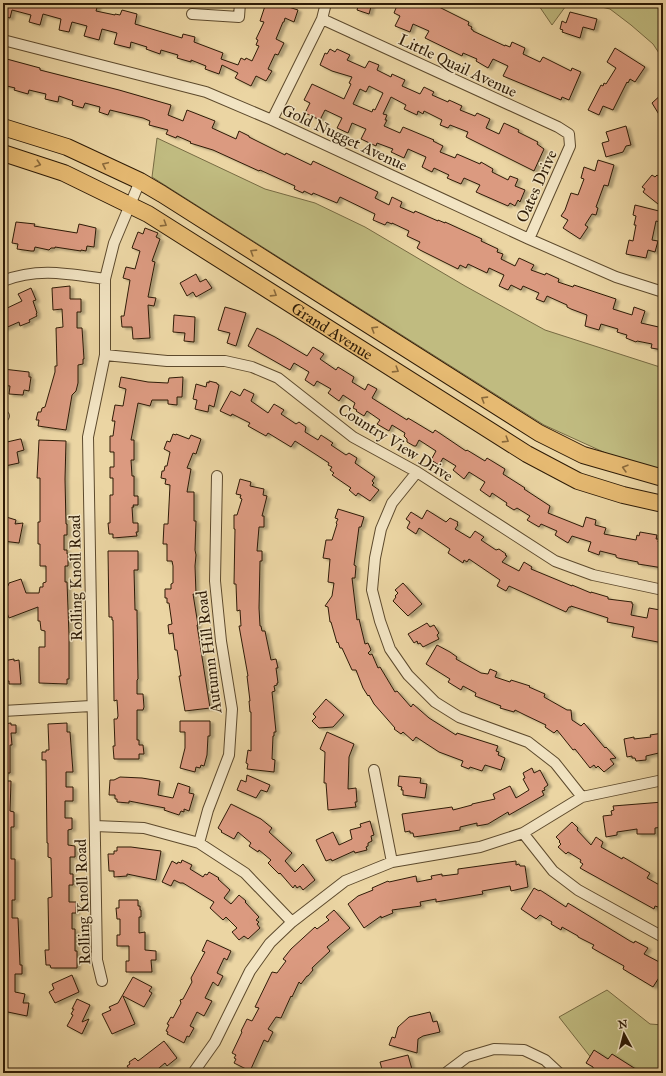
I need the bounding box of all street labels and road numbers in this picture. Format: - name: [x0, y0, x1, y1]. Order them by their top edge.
- street label: Little Quail Avenue: [395, 30, 520, 101]
- street label: Gold Nugget Avenue: [279, 100, 411, 176]
- street label: Oates Drive: [512, 147, 561, 225]
- street label: Grand Avenue: [288, 298, 377, 364]
- street label: Country View Drive: [335, 399, 457, 486]
- street label: Rolling Knoll Road: [65, 515, 87, 641]
- street label: Autumn Hill Road: [192, 590, 226, 715]
- street label: Rolling Knoll Road: [71, 839, 95, 965]

